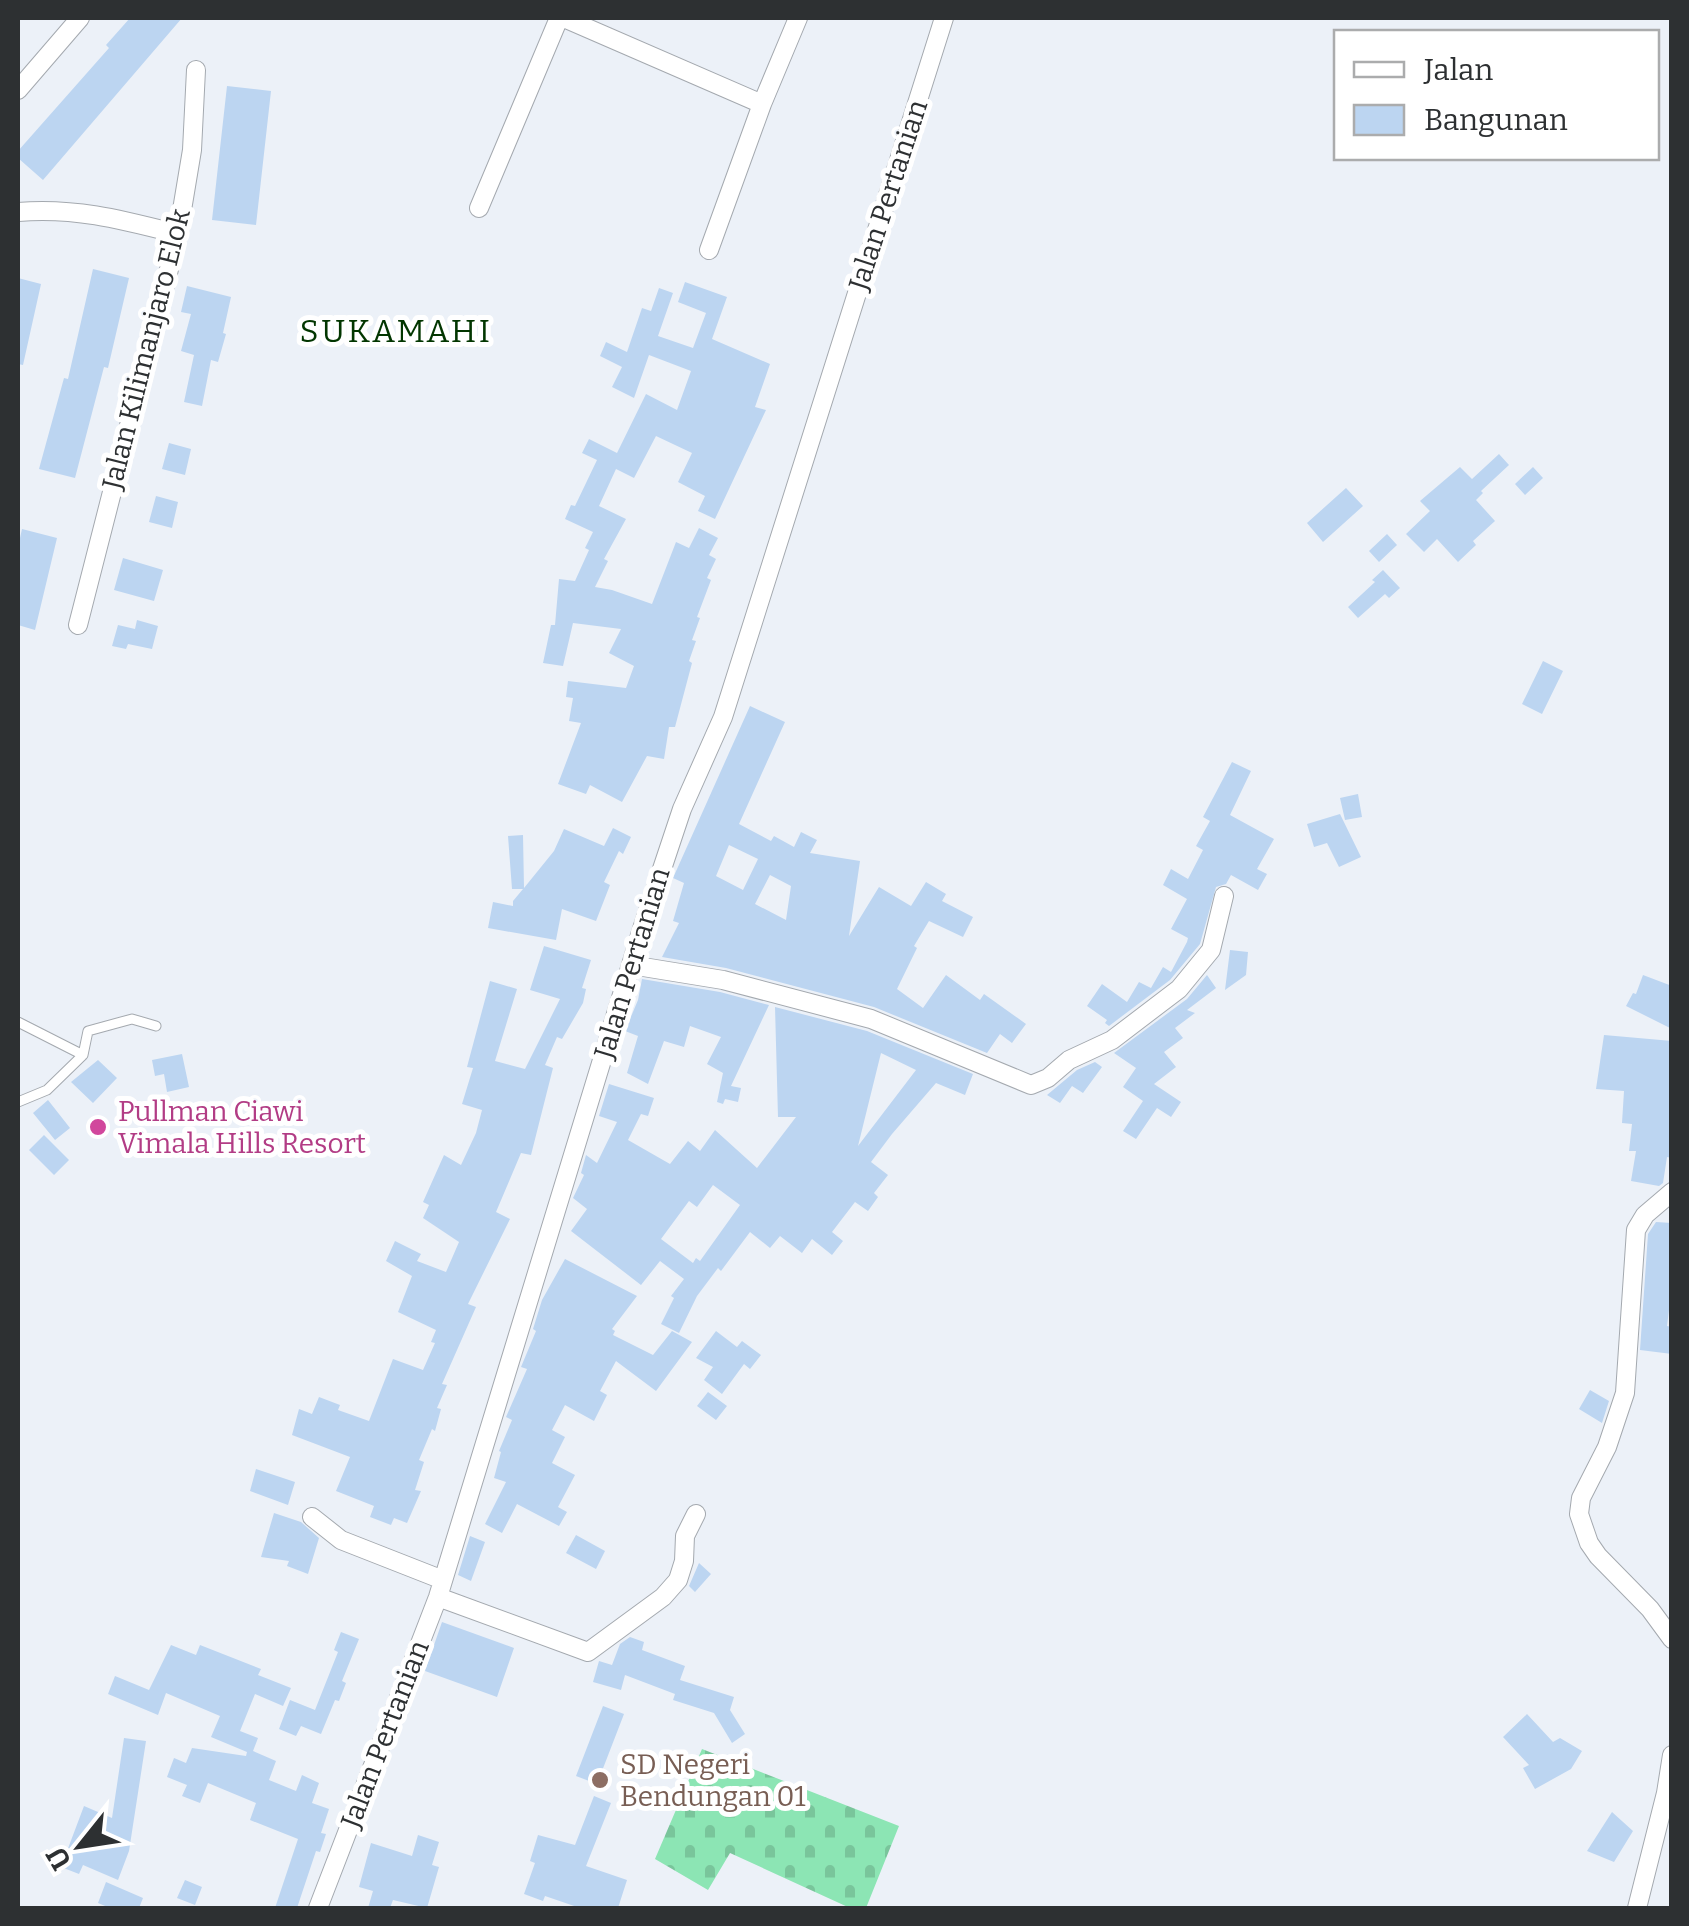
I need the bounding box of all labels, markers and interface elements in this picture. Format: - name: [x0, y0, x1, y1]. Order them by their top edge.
- legend: [1334, 30, 1659, 160]
- text: Jalan: [1423, 52, 1493, 88]
- street label: Jalan Pertanian: [841, 95, 934, 295]
- text: Bangunan: [1424, 102, 1568, 138]
- street label: Jalan Kilimanjaro Elok: [95, 205, 197, 494]
- district label: SUKAMAHI: [300, 312, 492, 350]
- street label: Jalan Pertanian: [587, 863, 677, 1064]
- place label: Pullman Ciawi Vimala Hills Resort: [118, 1095, 366, 1160]
- marker: Pullman Ciawi Vimala Hills Resort: [87, 1116, 109, 1138]
- street label: Jalan Pertanian: [334, 1635, 436, 1833]
- place label: SD Negeri Bendungan 01: [620, 1748, 806, 1813]
- marker: SD Negeri Bendungan 01: [589, 1769, 611, 1791]
- north arrow: [30, 1796, 130, 1896]
- text: U: [39, 1841, 78, 1875]

